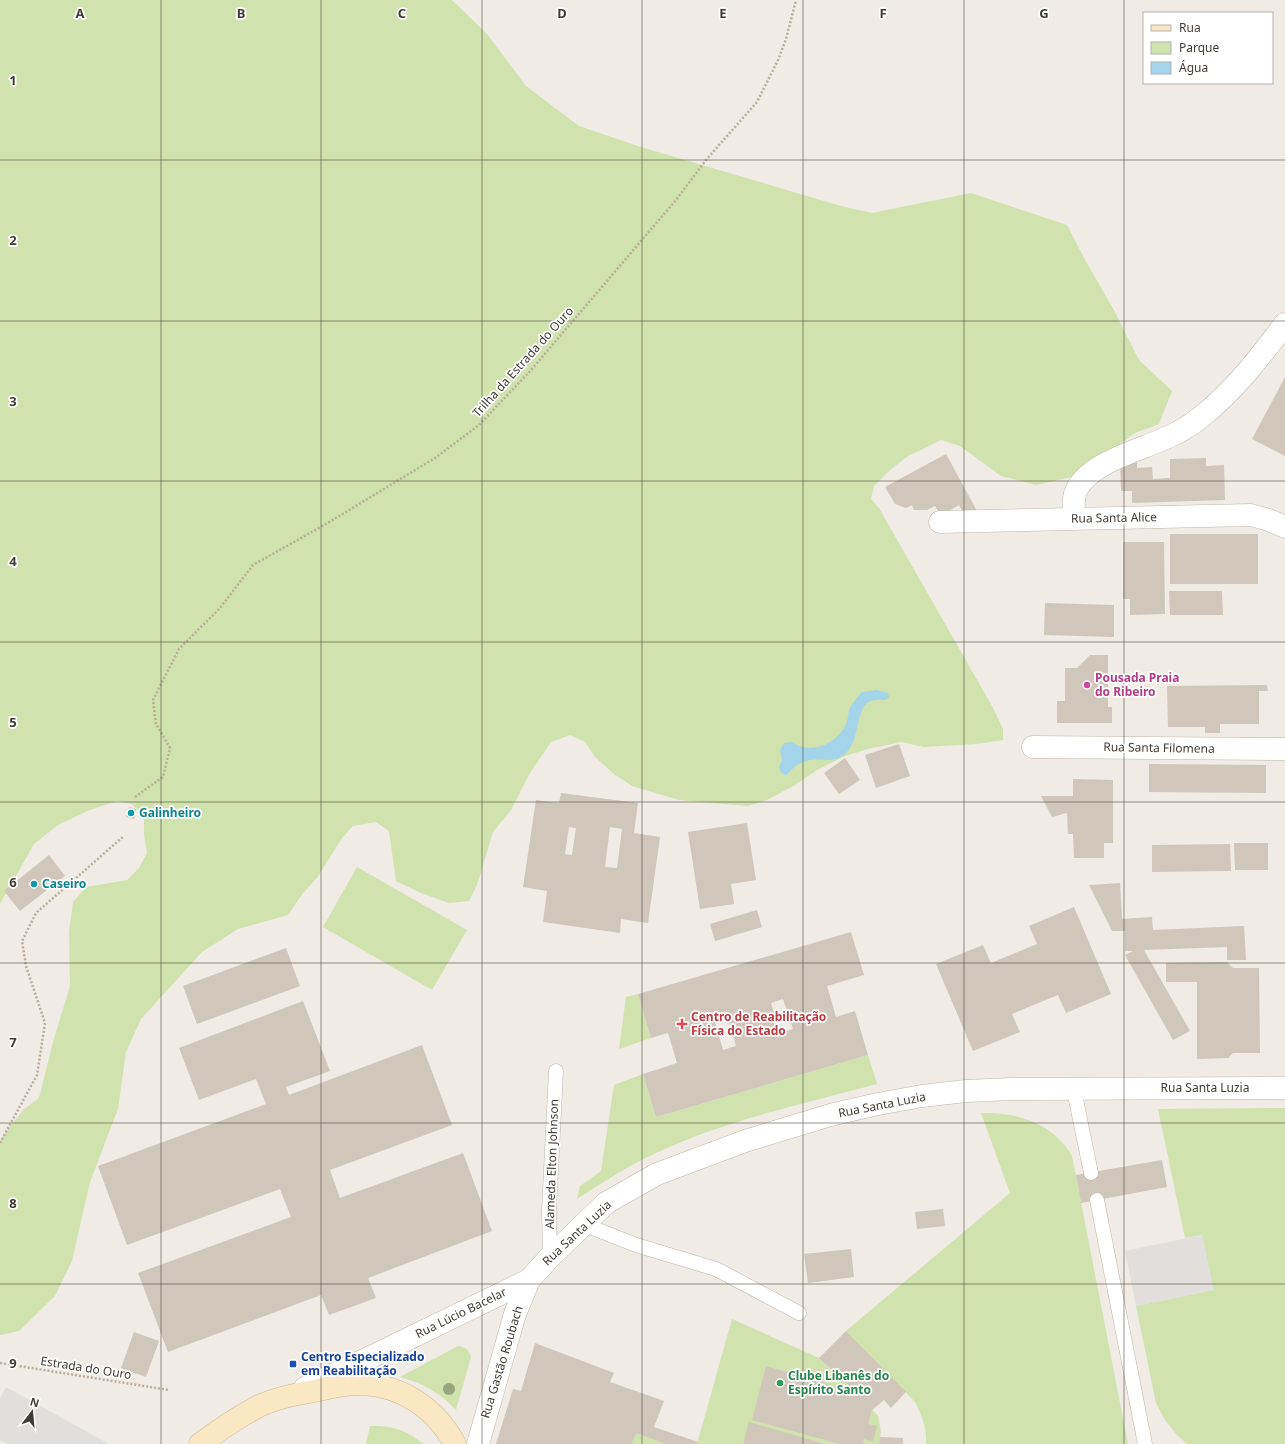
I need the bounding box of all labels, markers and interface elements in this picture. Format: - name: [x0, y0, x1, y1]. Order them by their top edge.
- text: A: [76, 4, 85, 22]
- text: B: [237, 4, 245, 22]
- text: C: [398, 4, 406, 22]
- text: D: [557, 4, 567, 22]
- text: E: [719, 4, 727, 22]
- text: F: [879, 4, 887, 22]
- text: G: [1039, 4, 1049, 22]
- legend: [1143, 12, 1273, 84]
- text: Rua: [1179, 19, 1201, 36]
- text: Parque: [1179, 39, 1220, 56]
- text: Água: [1179, 59, 1208, 76]
- text: 1: [9, 71, 17, 89]
- text: 2: [9, 231, 17, 249]
- street label: Trilha da Estrada do Ouro: [468, 303, 577, 421]
- text: 3: [9, 392, 17, 410]
- street label: Rua Santa Alice: [1071, 508, 1157, 527]
- text: 4: [9, 552, 17, 570]
- place label: Pousada Praia do Ribeiro: [1095, 669, 1179, 700]
- marker: Pousada Praia do Ribeiro: [1082, 680, 1092, 690]
- text: 5: [9, 713, 17, 731]
- street label: Rua Santa Filomena: [1103, 738, 1215, 757]
- place label: Galinheiro: [139, 804, 201, 821]
- marker: Galinheiro: [126, 808, 136, 818]
- text: 6: [9, 873, 17, 891]
- place label: Caseiro: [42, 875, 86, 892]
- marker: Caseiro: [29, 879, 39, 889]
- place label: Centro de Reabilitação Física do Estado: [691, 1008, 826, 1039]
- marker: Centro de Reabilitação Física do Estado: [676, 1018, 688, 1030]
- text: 7: [9, 1033, 17, 1051]
- street label: Rua Santa Luzia: [1161, 1079, 1249, 1096]
- street label: Rua Santa Luzia: [837, 1088, 927, 1121]
- street label: Alameda Elton Johnson: [541, 1099, 562, 1229]
- text: 8: [9, 1194, 17, 1212]
- street label: Rua Santa Luzia: [538, 1196, 615, 1269]
- street label: Rua Lúcio Bacelar: [412, 1283, 509, 1342]
- street label: Rua Gastão Roubach: [476, 1304, 527, 1420]
- place label: Centro Especializado em Reabilitação: [301, 1348, 424, 1379]
- street label: Estrada do Ouro: [39, 1352, 133, 1383]
- text: 9: [9, 1354, 17, 1372]
- marker: Centro Especializado em Reabilitação: [288, 1359, 298, 1369]
- place label: Clube Libanês do Espírito Santo: [788, 1367, 889, 1398]
- marker: Clube Libanês do Espírito Santo: [775, 1378, 785, 1388]
- north arrow: [12, 1392, 52, 1432]
- text: N: [29, 1393, 41, 1410]

